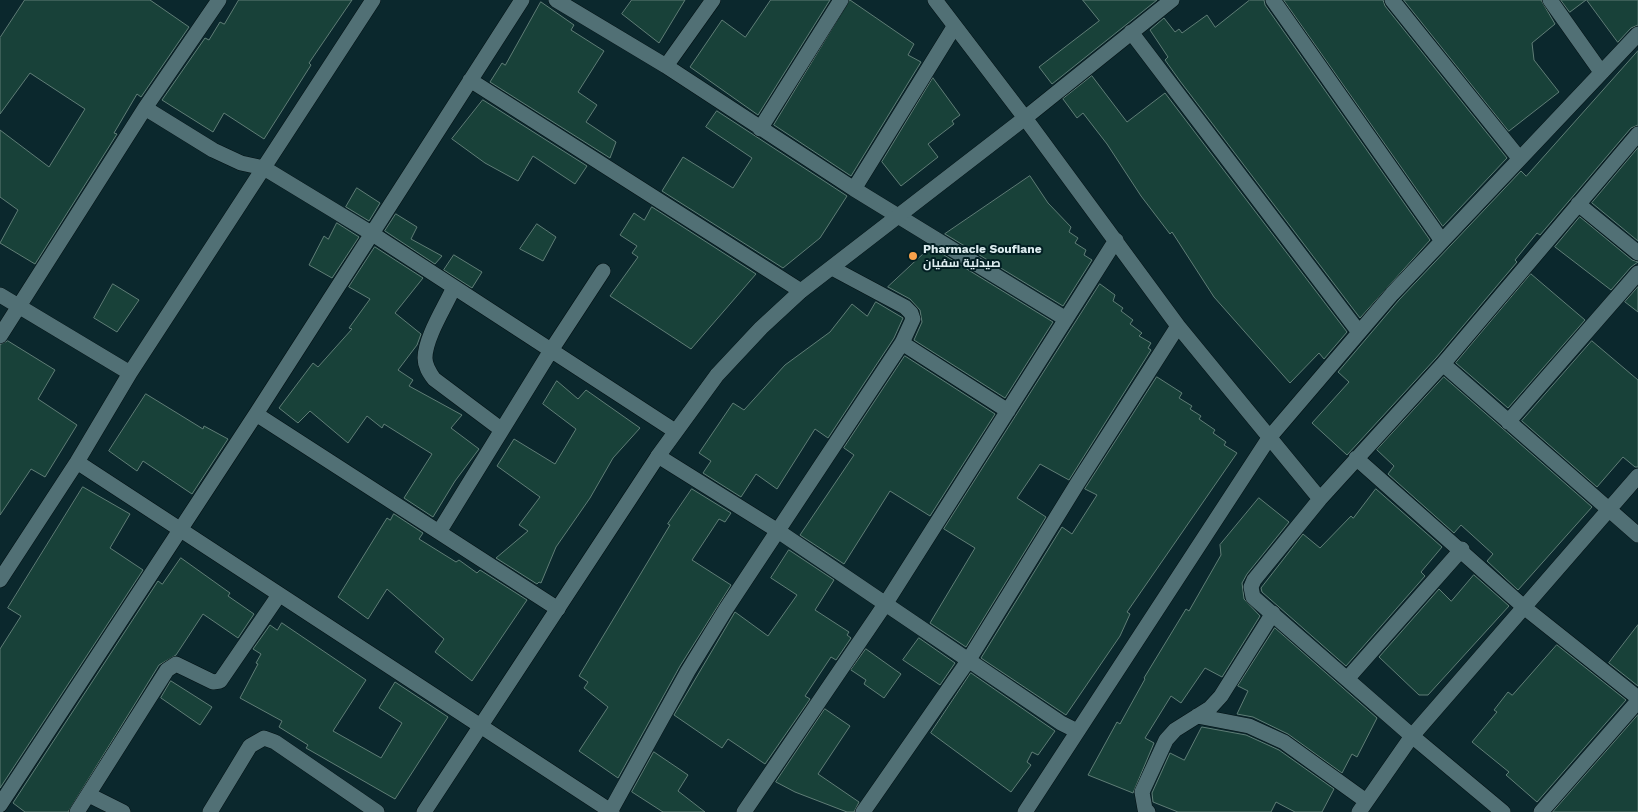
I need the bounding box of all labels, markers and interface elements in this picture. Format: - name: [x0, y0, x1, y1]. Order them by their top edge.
- place label: Pharmacie Soufiane صيدلية سفيان: [923, 242, 1042, 270]
- marker: Pharmacie Soufiane صيدلية سفيان: [907, 250, 919, 262]

